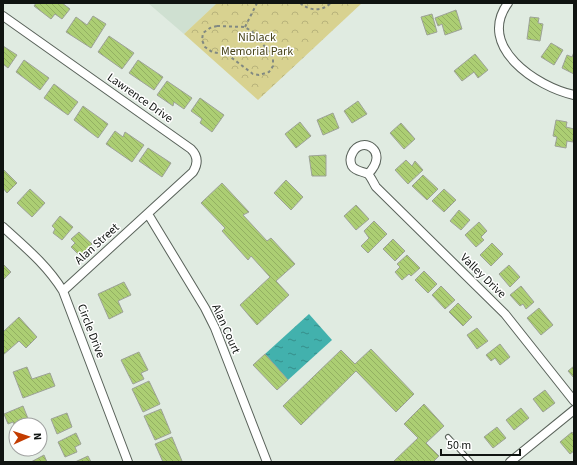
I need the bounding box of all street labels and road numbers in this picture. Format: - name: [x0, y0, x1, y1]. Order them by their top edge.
- street label: Lawrence Drive: [104, 69, 176, 127]
- street label: Alan Street: [71, 219, 123, 269]
- street label: Valley Drive: [456, 250, 510, 302]
- street label: Circle Drive: [73, 301, 109, 361]
- street label: Alan Court: [208, 301, 244, 357]

